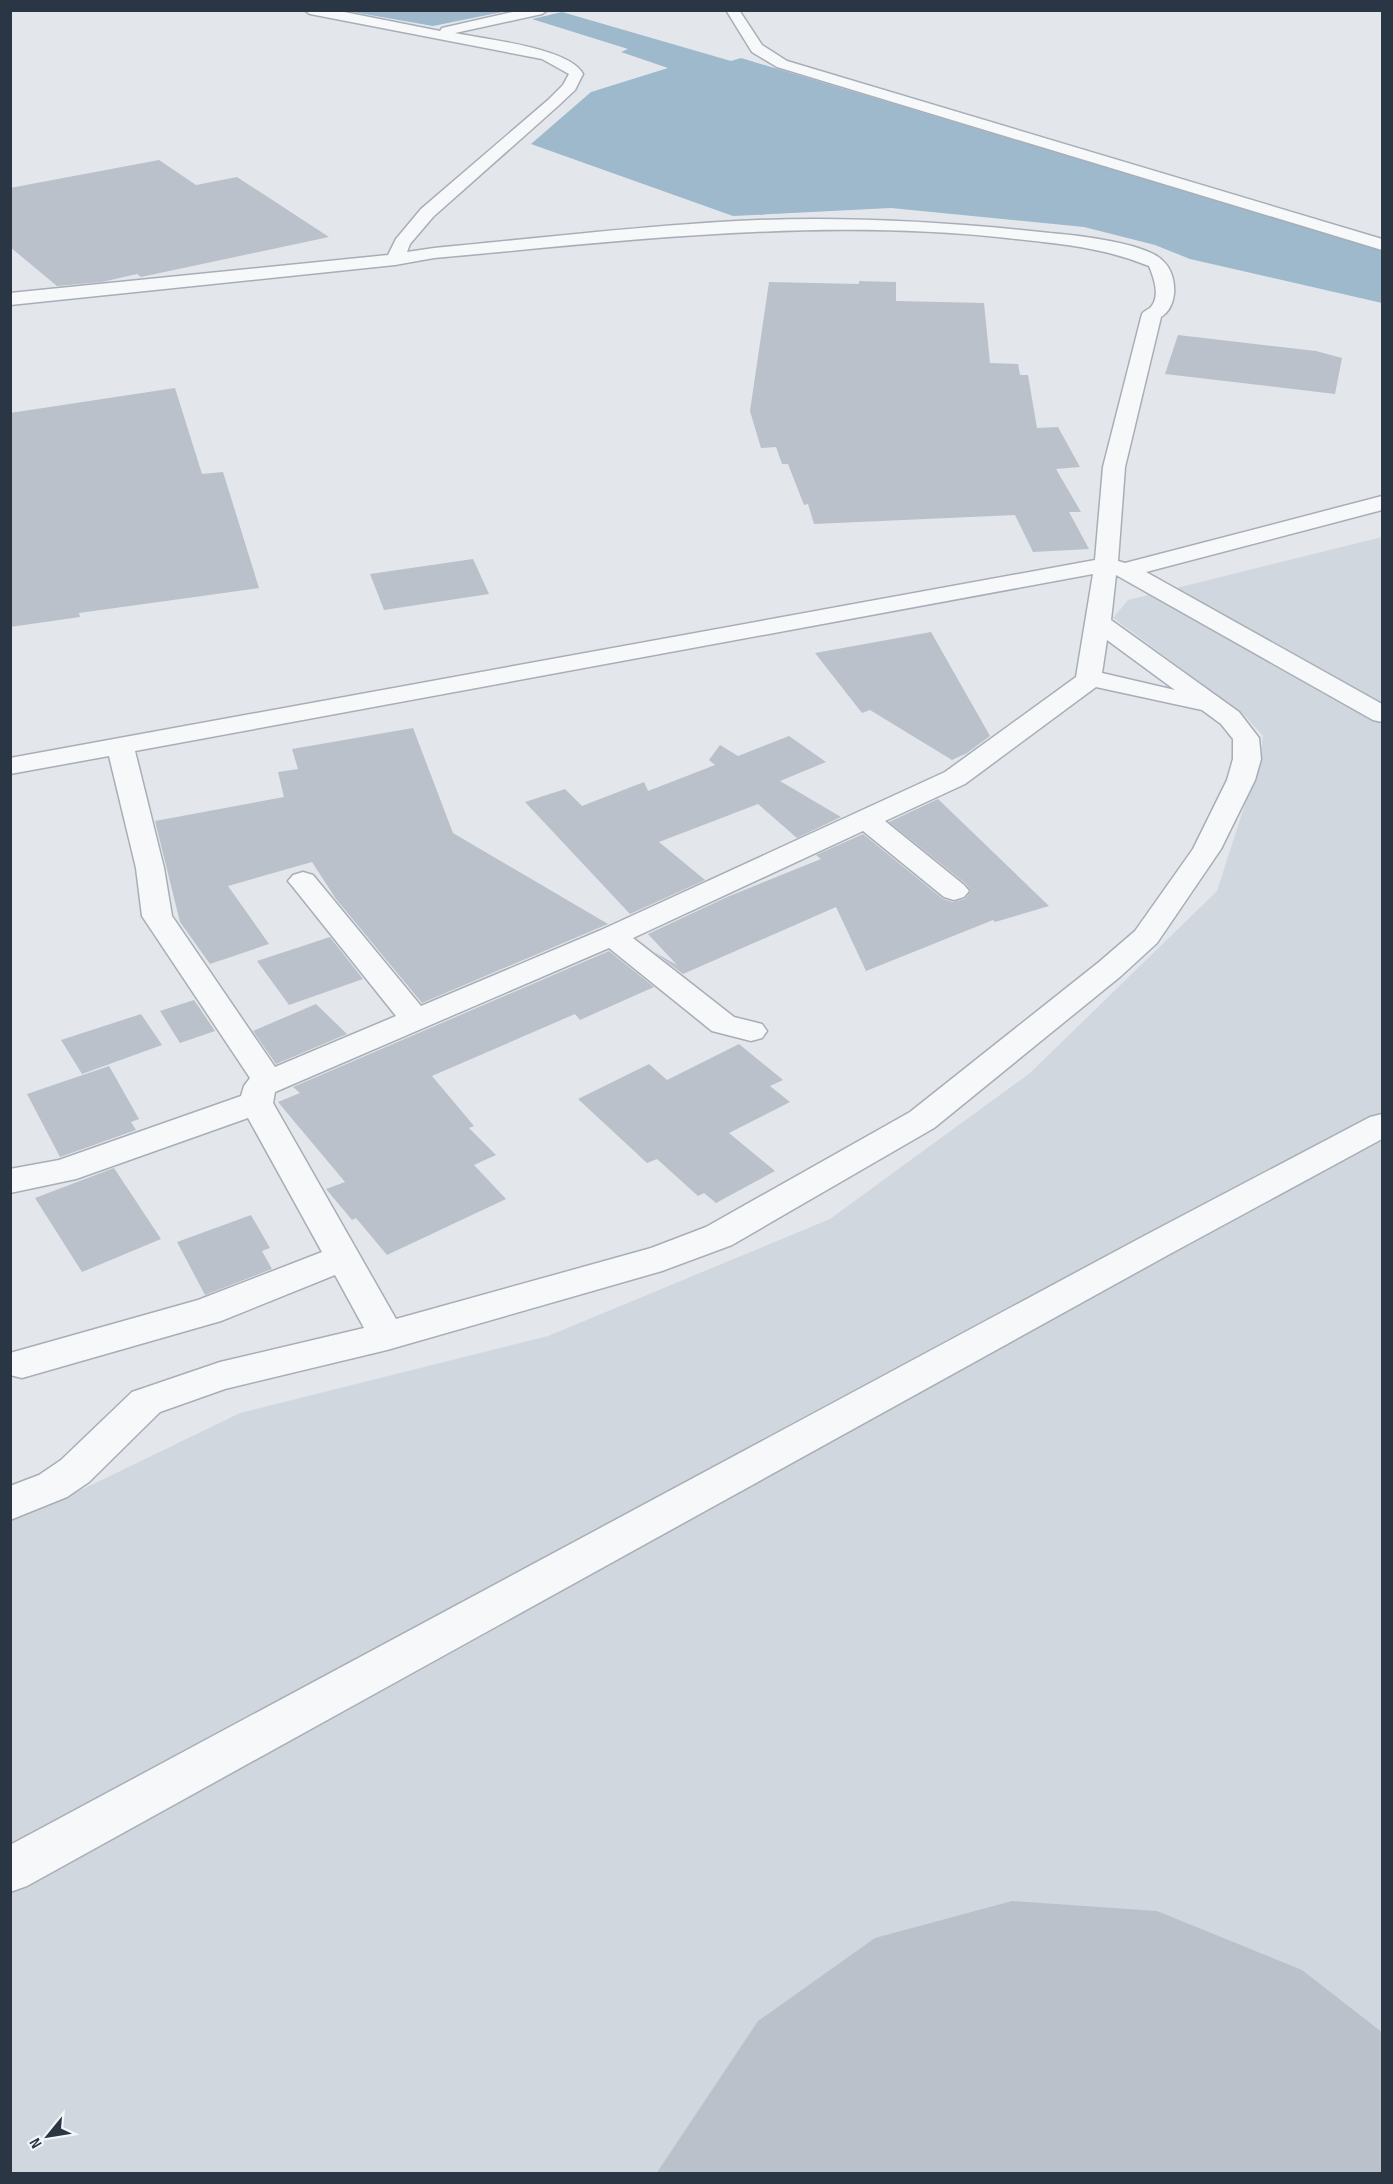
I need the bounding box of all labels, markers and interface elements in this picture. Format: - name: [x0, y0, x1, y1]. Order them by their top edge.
- north arrow: [18, 2106, 78, 2166]
- text: N: [26, 2134, 47, 2151]

